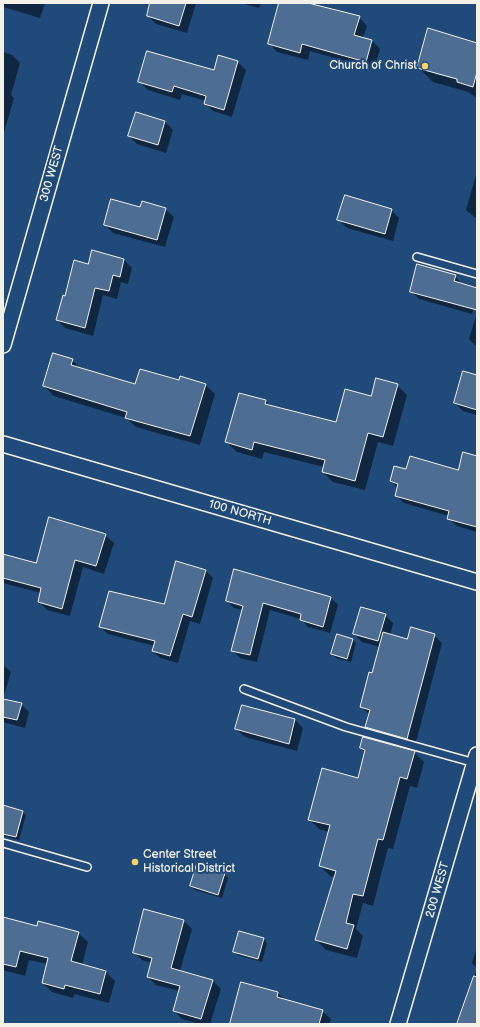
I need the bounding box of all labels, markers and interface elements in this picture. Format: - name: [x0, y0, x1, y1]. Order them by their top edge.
- place label: Church of Christ: [329, 59, 417, 73]
- marker: Church of Christ: [420, 61, 430, 71]
- street label: 300 WEST: [37, 144, 67, 204]
- street label: 100 NORTH: [207, 497, 273, 529]
- place label: Center Street Historical District: [143, 848, 235, 876]
- marker: Center Street Historical District: [130, 857, 140, 867]
- street label: 200 WEST: [423, 860, 453, 920]

